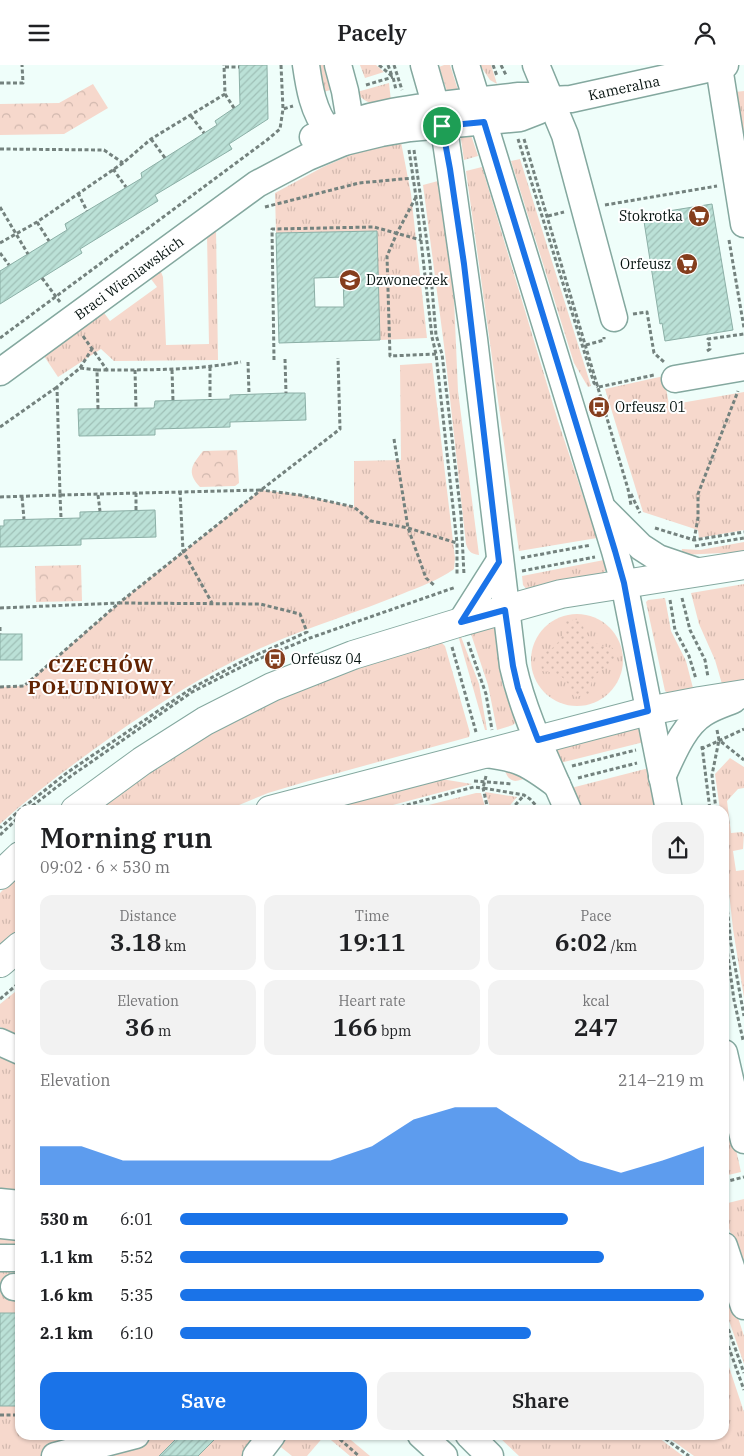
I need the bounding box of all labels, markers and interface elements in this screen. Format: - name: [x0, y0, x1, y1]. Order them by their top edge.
- text: Pacely: [337, 18, 407, 47]
- icon: menu: [25, 19, 53, 47]
- icon: person: [691, 19, 719, 47]
- street label: Kameralna: [587, 72, 662, 104]
- pin: [421, 105, 463, 147]
- icon: arrive: [428, 112, 456, 140]
- supermarket icon: Stokrotka: [687, 204, 711, 228]
- place label: Stokrotka: [619, 207, 683, 225]
- street label: Braci Wieniawskich: [71, 232, 187, 324]
- supermarket icon: Orfeusz: [675, 252, 699, 276]
- place label: Orfeusz: [620, 255, 671, 273]
- school or university icon: Dzwoneczek: [338, 268, 362, 292]
- place label: Dzwoneczek: [366, 271, 449, 289]
- bus stop icon: Orfeusz 01: [587, 395, 611, 419]
- place label: Orfeusz 01: [615, 398, 686, 416]
- bus stop icon: Orfeusz 04: [263, 647, 287, 671]
- place label: Orfeusz 04: [291, 650, 362, 668]
- district label: CZECHÓW POŁUDNIOWY: [28, 653, 174, 699]
- text: Morning run: [40, 819, 213, 856]
- button: share: [652, 822, 704, 874]
- text: 09:02 · 6 × 530 m: [40, 857, 170, 877]
- text: Distance: [119, 907, 177, 925]
- text: Time: [355, 907, 389, 925]
- text: Pace: [581, 907, 611, 925]
- text: 3.18: [110, 925, 162, 958]
- text: 19:11: [338, 925, 406, 958]
- text: 6:02: [555, 925, 607, 958]
- text: km: [162, 937, 186, 955]
- text: /km: [607, 937, 637, 955]
- text: Elevation: [117, 992, 179, 1010]
- text: Heart rate: [339, 992, 406, 1010]
- text: kcal: [583, 992, 610, 1010]
- text: 36: [125, 1010, 155, 1043]
- text: 166: [333, 1010, 378, 1043]
- text: 247: [573, 1010, 619, 1043]
- text: m: [155, 1022, 171, 1040]
- text: bpm: [378, 1022, 411, 1040]
- text: Elevation: [40, 1070, 110, 1090]
- text: 214–219 m: [618, 1070, 704, 1090]
- text: 530 m: [40, 1209, 88, 1229]
- text: 6:01: [120, 1209, 153, 1229]
- text: 1.1 km: [40, 1247, 93, 1267]
- text: 5:52: [120, 1247, 153, 1267]
- text: 1.6 km: [40, 1285, 93, 1305]
- text: 5:35: [120, 1285, 153, 1305]
- text: 2.1 km: [40, 1323, 93, 1343]
- text: 6:10: [120, 1323, 153, 1343]
- button: Save: [40, 1372, 367, 1430]
- button: Share: [377, 1372, 704, 1430]

